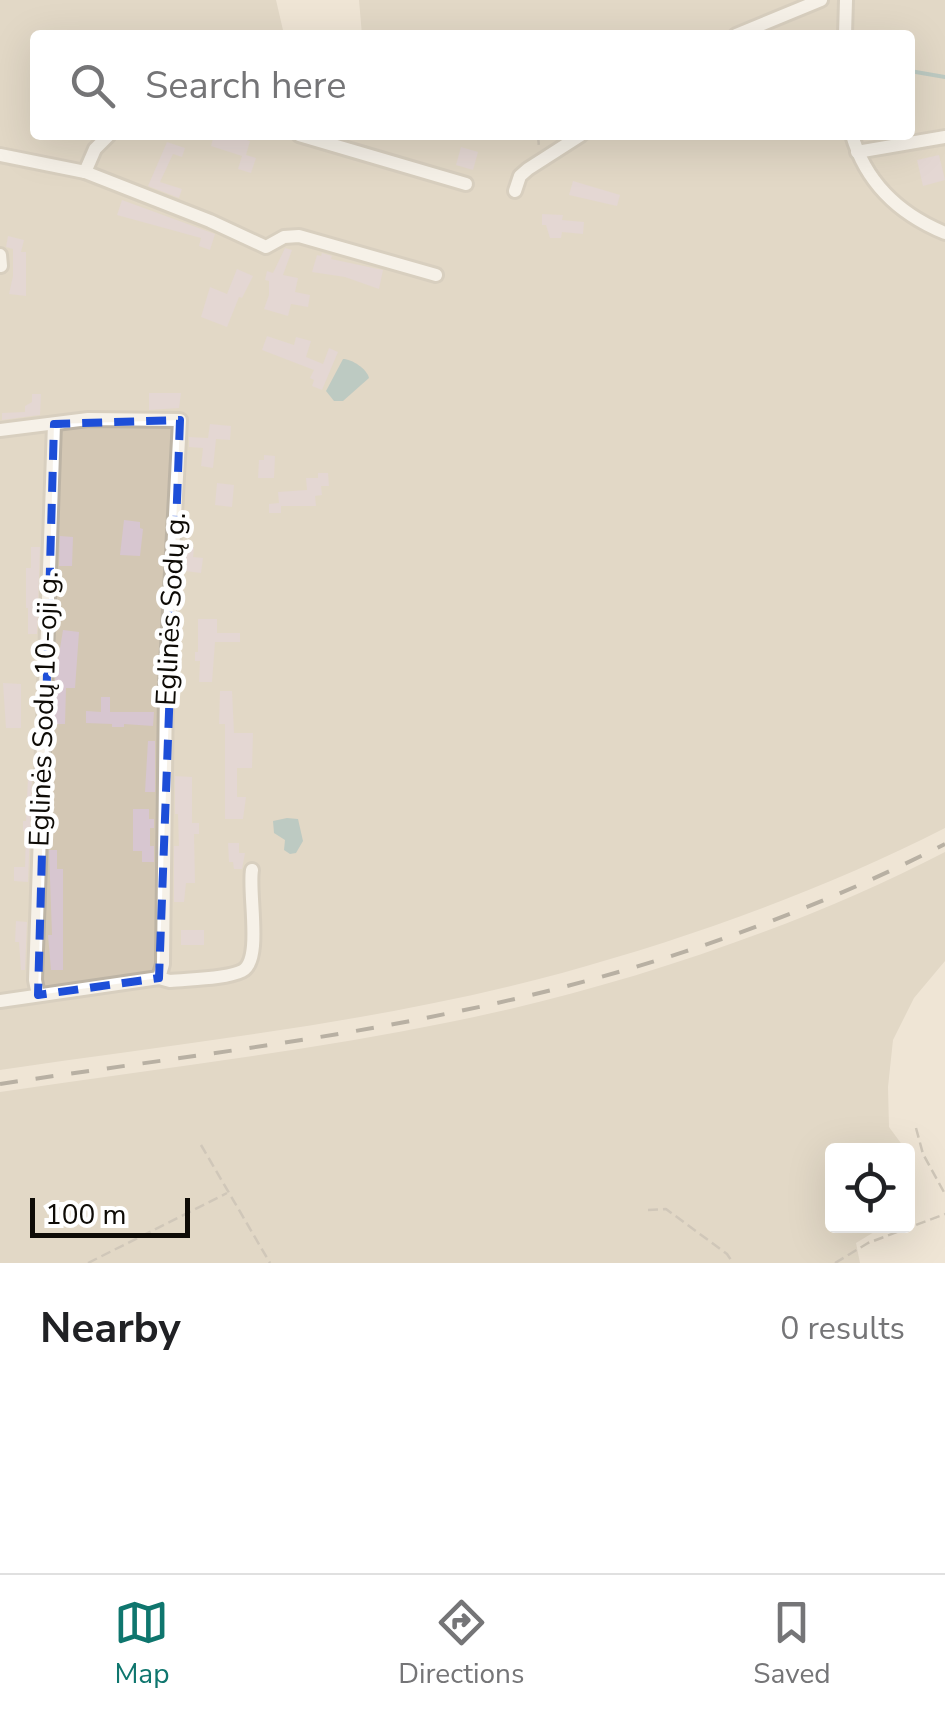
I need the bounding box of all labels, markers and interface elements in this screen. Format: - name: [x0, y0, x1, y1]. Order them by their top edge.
- search box: [30, 30, 915, 140]
- icon: search: [65, 58, 120, 113]
- text: Search here: [145, 60, 346, 111]
- street label: Eglinės Sodų g.: [147, 511, 195, 707]
- street label: Eglinės Sodų 10-oji g.: [20, 571, 68, 847]
- map controls: [825, 1143, 915, 1233]
- button: locate: [825, 1143, 915, 1233]
- scale bar: [30, 1193, 190, 1238]
- text: 100 m: [45, 1196, 127, 1234]
- text: Nearby: [40, 1300, 181, 1357]
- text: 0 results: [780, 1307, 905, 1350]
- tab: Map: [114, 1595, 169, 1693]
- tab: Directions: [398, 1595, 524, 1693]
- tab: Saved: [753, 1595, 831, 1693]

